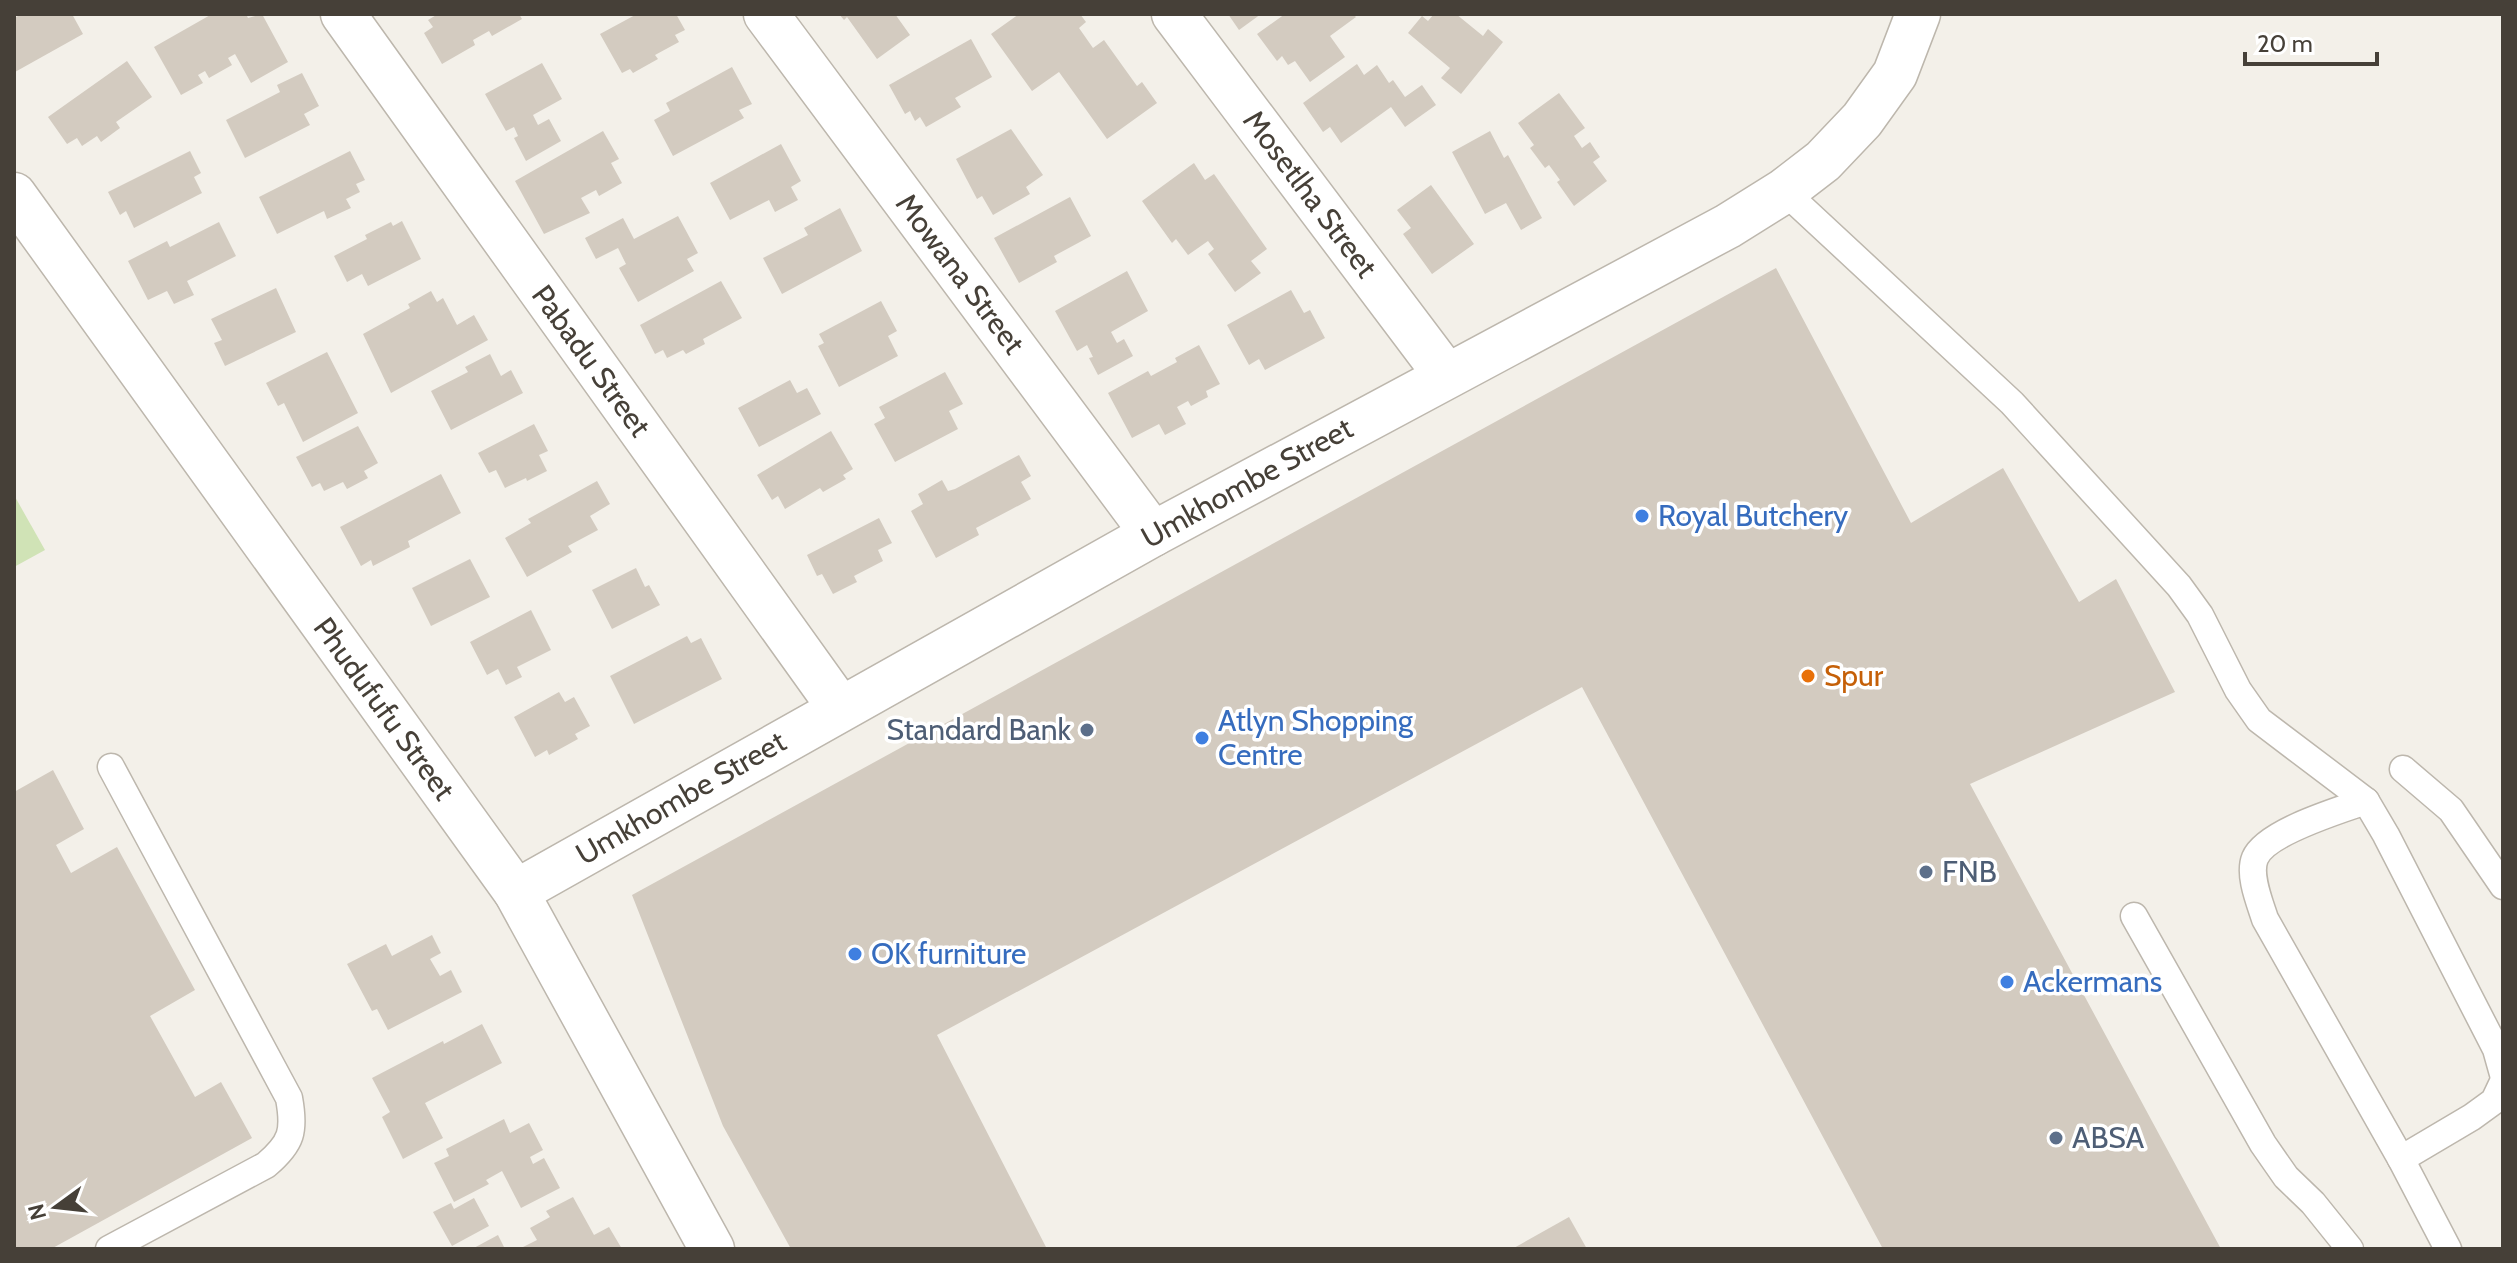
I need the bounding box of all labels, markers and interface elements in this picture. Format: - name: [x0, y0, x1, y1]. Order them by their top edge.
- scale bar: [2245, 16, 2377, 66]
- text: 20 m: [2257, 29, 2313, 58]
- street label: Mosetlha Street: [1235, 103, 1385, 285]
- street label: Mowana Street: [888, 186, 1033, 361]
- street label: Pabadu Street: [524, 278, 659, 444]
- street label: Umkhombe Street: [1135, 409, 1359, 556]
- place label: Royal Butchery: [1658, 497, 1848, 534]
- marker: Royal Butchery: [1633, 507, 1651, 525]
- street label: Phudufufu Street: [306, 610, 463, 807]
- place label: Spur: [1824, 657, 1884, 694]
- marker: Spur: [1799, 667, 1817, 685]
- place label: Atlyn Shopping Centre: [1218, 702, 1414, 773]
- place label: Standard Bank: [887, 711, 1072, 748]
- marker: Standard Bank: [1078, 721, 1096, 739]
- street label: Umkhombe Street: [569, 723, 792, 873]
- marker: Atlyn Shopping Centre: [1193, 729, 1211, 747]
- place label: FNB: [1942, 853, 1997, 890]
- marker: FNB: [1917, 863, 1935, 881]
- place label: OK furniture: [871, 935, 1026, 972]
- marker: OK furniture: [846, 945, 864, 963]
- place label: Ackermans: [2023, 963, 2162, 1000]
- marker: Ackermans: [1998, 973, 2016, 991]
- place label: ABSA: [2072, 1119, 2145, 1156]
- marker: ABSA: [2047, 1129, 2065, 1147]
- north arrow: [16, 1167, 96, 1247]
- text: N: [22, 1201, 52, 1223]

